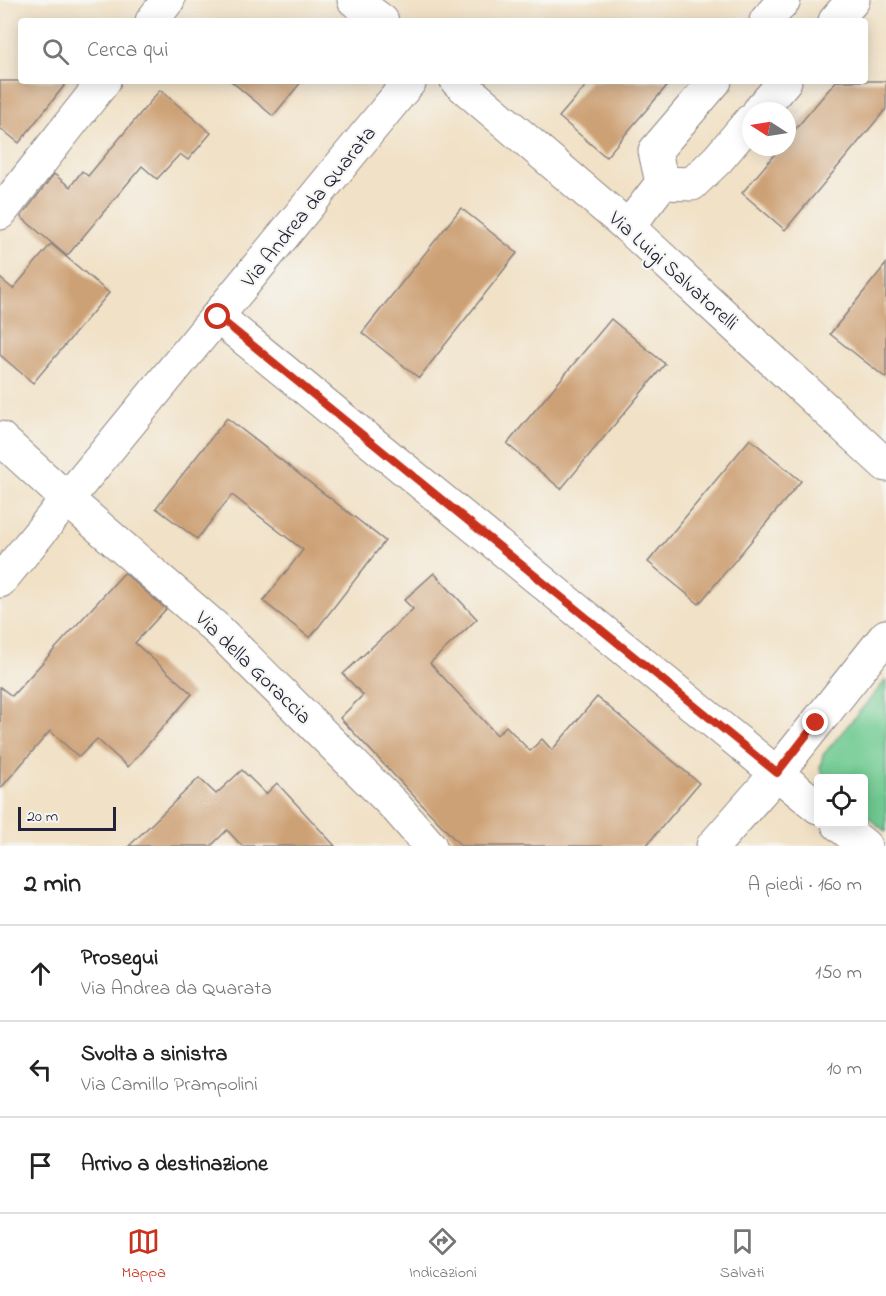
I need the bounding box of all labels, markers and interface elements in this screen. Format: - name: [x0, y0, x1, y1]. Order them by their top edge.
- search box: [18, 18, 868, 84]
- icon: search: [39, 35, 72, 68]
- text: Cerca qui: [87, 35, 169, 67]
- north arrow: [742, 102, 796, 156]
- street label: Via Andrea da Quarata: [234, 120, 384, 295]
- street label: Via Luigi Salvatorelli: [599, 204, 744, 340]
- route start: [204, 303, 230, 329]
- street label: Via della Goraccia: [187, 604, 318, 732]
- route end: [802, 709, 828, 735]
- map controls: [814, 774, 868, 828]
- button: locate: [814, 774, 868, 828]
- scale bar: [18, 804, 116, 832]
- text: 20 m: [27, 805, 58, 829]
- text: 2 min: [24, 866, 81, 904]
- text: A piedi · 160 m: [748, 871, 862, 900]
- text: Prosegui: [81, 943, 158, 975]
- icon: ahead: [24, 957, 57, 990]
- text: 150 m: [815, 959, 862, 988]
- text: Via Andrea da Quarata: [81, 975, 272, 1004]
- text: Svolta a sinistra: [81, 1039, 228, 1071]
- icon: left: [24, 1053, 57, 1086]
- text: 10 m: [826, 1055, 862, 1084]
- text: Via Camillo Prampolini: [81, 1071, 258, 1100]
- icon: arrive: [24, 1149, 57, 1182]
- text: Arrivo a destinazione: [81, 1149, 268, 1181]
- tab: Mappa: [121, 1225, 166, 1285]
- tab: Indicazioni: [409, 1225, 477, 1285]
- tab: Salvati: [720, 1225, 764, 1285]

